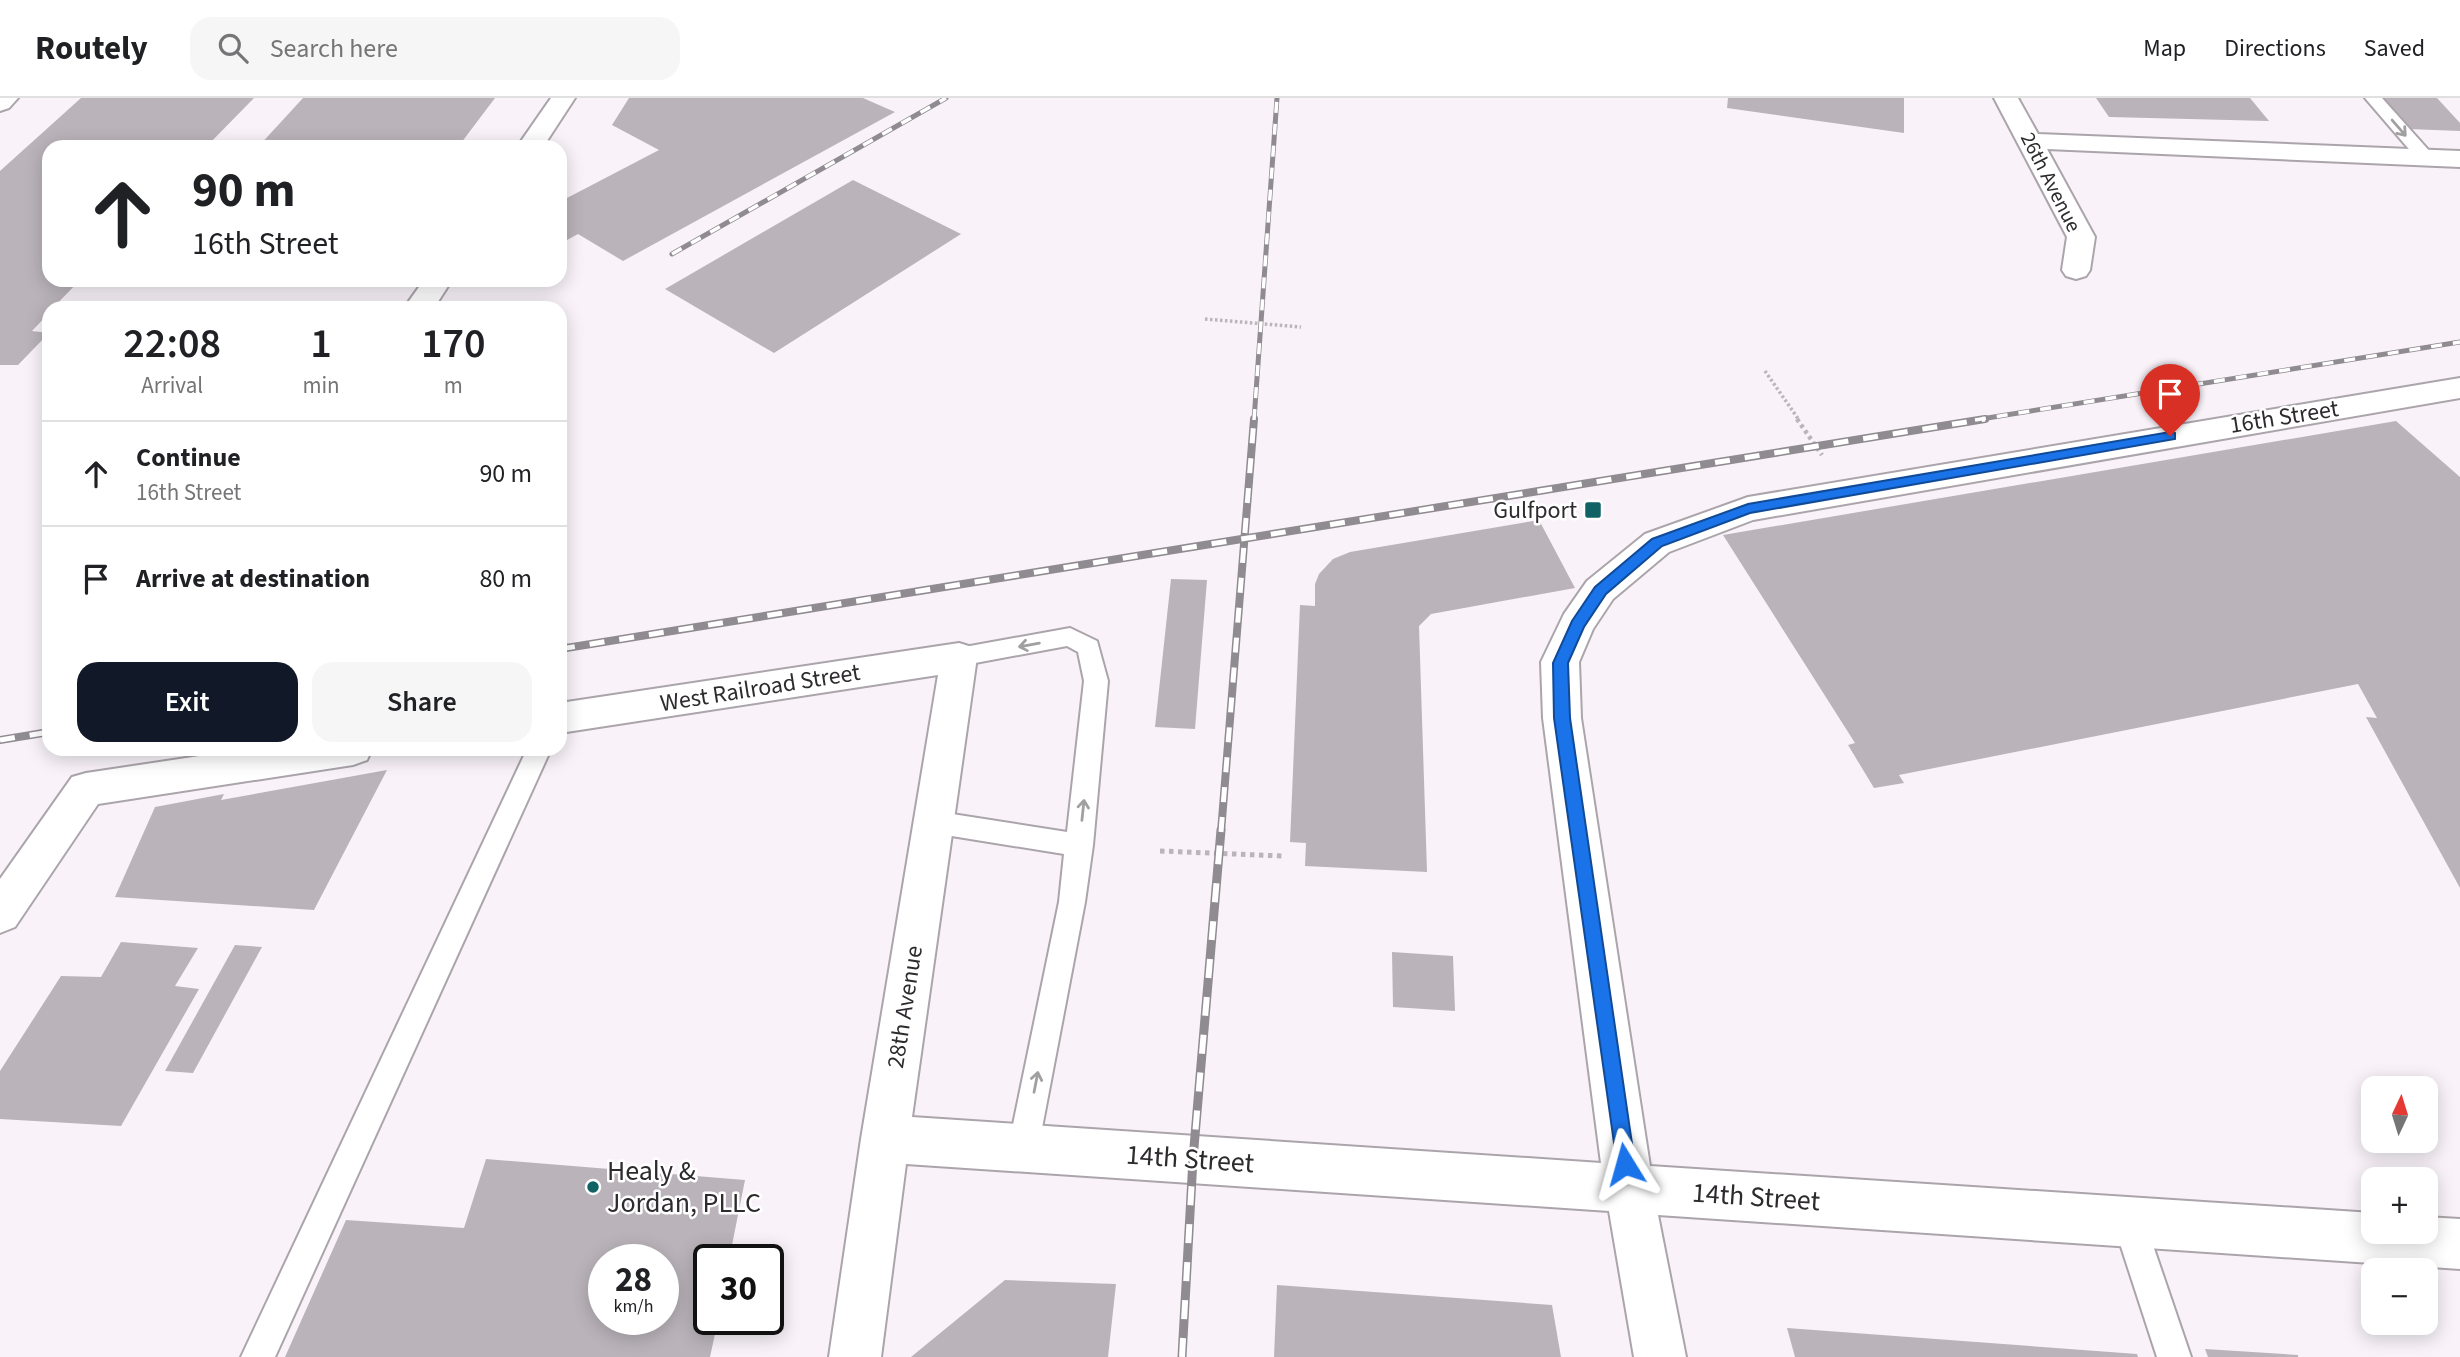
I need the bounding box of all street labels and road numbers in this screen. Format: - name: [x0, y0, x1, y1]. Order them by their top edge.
- street label: 26th Avenue: [2013, 127, 2089, 237]
- street label: 16th Street: [2227, 391, 2341, 443]
- street label: West Railroad Street: [657, 655, 863, 721]
- street label: 28th Avenue: [878, 943, 932, 1071]
- street label: 14th Street: [1125, 1135, 1256, 1183]
- street label: 14th Street: [1691, 1173, 1822, 1221]

